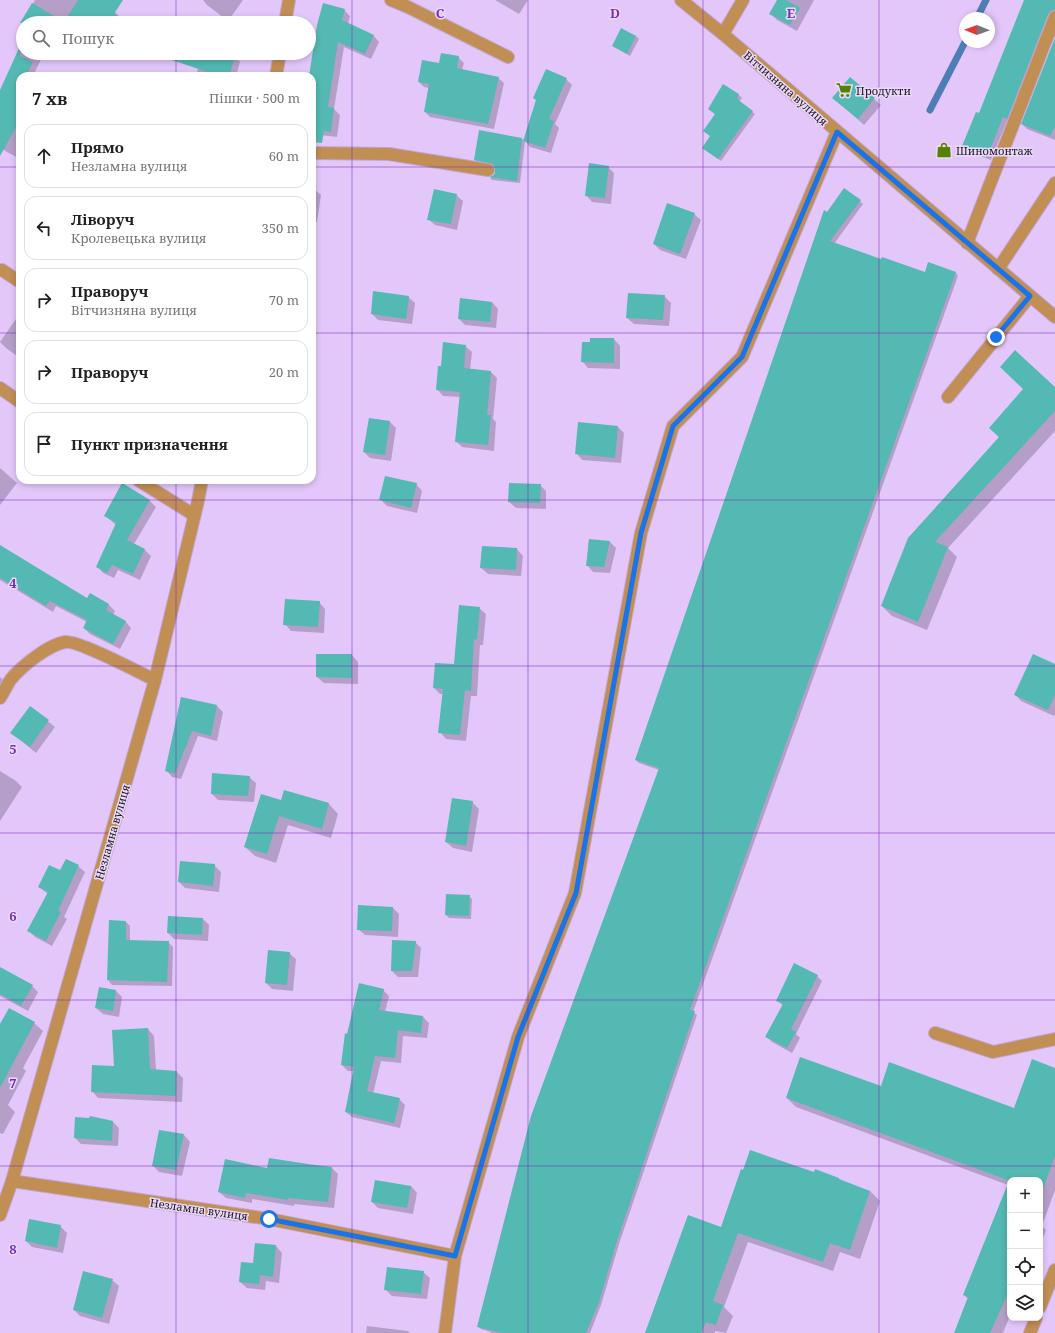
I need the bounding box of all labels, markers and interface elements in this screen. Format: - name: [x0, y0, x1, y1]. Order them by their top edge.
- text: C: [436, 4, 445, 22]
- text: D: [610, 4, 620, 22]
- text: E: [787, 4, 796, 22]
- north arrow: [959, 12, 995, 48]
- search box: [16, 16, 316, 60]
- icon: search: [30, 27, 52, 49]
- text: Пошук: [62, 28, 114, 48]
- street label: Вітчизняна вулиця: [741, 47, 831, 129]
- supermarket icon: Продукти: [835, 81, 853, 99]
- place label: Продукти: [856, 83, 911, 98]
- text: 7 хв: [32, 87, 67, 110]
- text: Пішки · 500 m: [209, 89, 300, 107]
- text: Прямо: [71, 137, 124, 157]
- shop icon: Шиномонтаж: [935, 141, 953, 159]
- place label: Шиномонтаж: [956, 143, 1033, 158]
- icon: ahead: [33, 145, 55, 167]
- text: 60 m: [269, 147, 299, 165]
- text: Незламна вулиця: [71, 157, 187, 175]
- text: Ліворуч: [71, 209, 134, 229]
- icon: left: [33, 217, 55, 239]
- text: 350 m: [262, 219, 299, 237]
- text: Кролевецька вулиця: [71, 229, 206, 247]
- text: Праворуч: [71, 281, 148, 301]
- icon: right: [33, 289, 55, 311]
- text: 70 m: [269, 291, 299, 309]
- text: Вітчизняна вулиця: [71, 301, 197, 319]
- route end: [987, 328, 1005, 346]
- icon: right: [33, 361, 55, 383]
- text: Праворуч: [71, 362, 148, 382]
- text: 20 m: [269, 363, 299, 381]
- icon: arrive: [33, 433, 55, 455]
- text: Пункт призначення: [71, 434, 228, 454]
- text: 4: [9, 574, 17, 592]
- text: 5: [9, 740, 17, 758]
- street label: Незламна вулиця: [91, 783, 133, 881]
- text: 6: [9, 907, 17, 925]
- text: 7: [9, 1074, 17, 1092]
- map controls: [1007, 1177, 1043, 1321]
- button: +: [1007, 1177, 1043, 1213]
- street label: Незламна вулиця: [149, 1195, 249, 1223]
- route start: [260, 1210, 278, 1228]
- button: −: [1007, 1213, 1043, 1249]
- text: 8: [9, 1240, 17, 1258]
- button: locate: [1007, 1249, 1043, 1285]
- button: layers: [1007, 1285, 1043, 1321]

